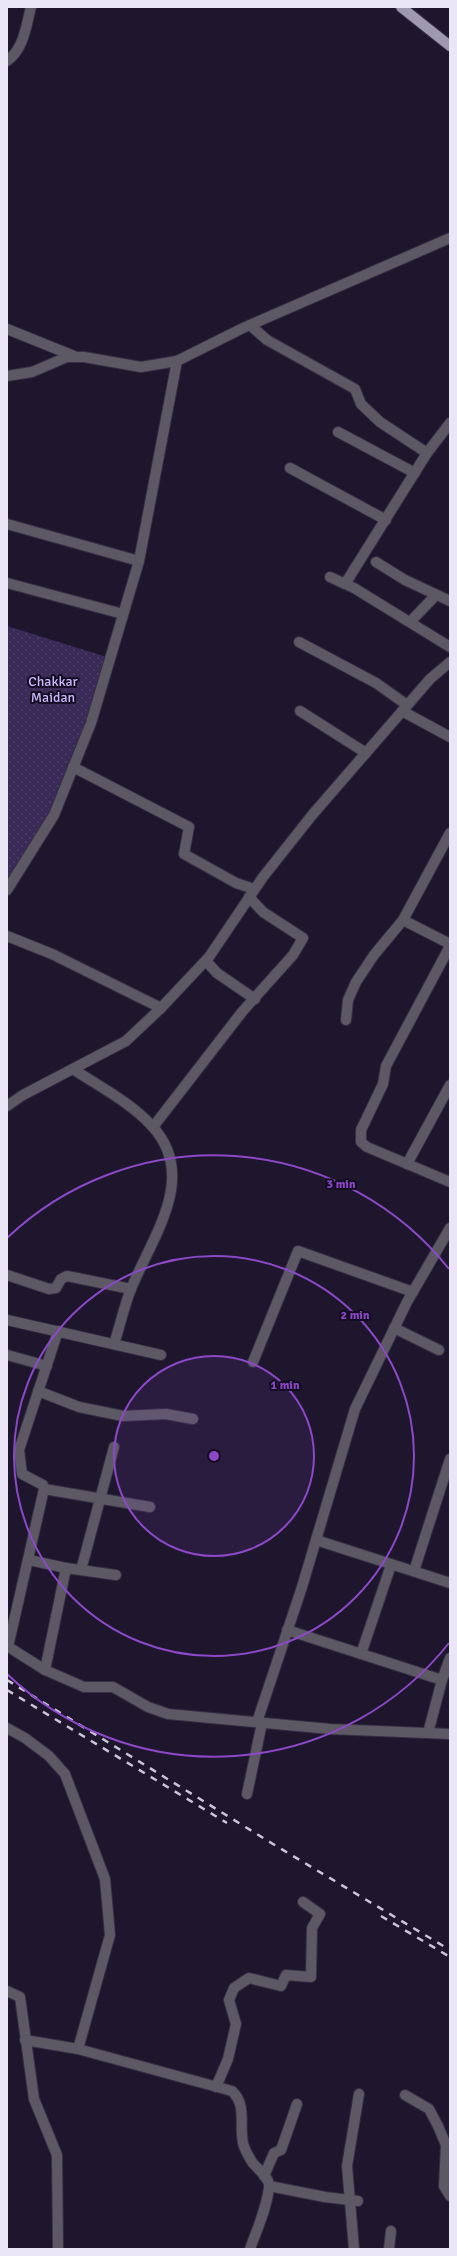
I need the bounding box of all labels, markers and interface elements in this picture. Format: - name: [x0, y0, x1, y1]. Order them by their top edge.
- park label: Chakkar Maidan: [28, 673, 79, 706]
- text: 3 min: [327, 1177, 356, 1192]
- text: 2 min: [341, 1308, 370, 1323]
- text: 1 min: [271, 1378, 300, 1393]
- centre of rings: [207, 1449, 221, 1463]

